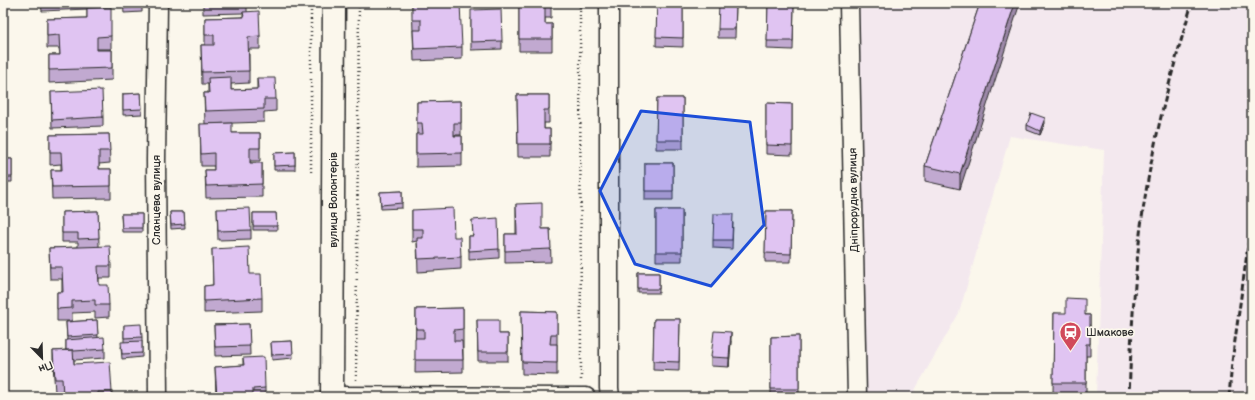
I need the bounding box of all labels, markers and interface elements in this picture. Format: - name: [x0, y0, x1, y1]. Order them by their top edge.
- street label: Дніпрорудна вулиця: [846, 148, 861, 252]
- street label: вулиця Волонтерів: [327, 152, 340, 248]
- street label: Сланцева вулиця: [150, 155, 163, 245]
- station icon: Шмакове: [1058, 319, 1084, 352]
- place label: Шмакове: [1086, 326, 1134, 339]
- north arrow: [22, 338, 62, 378]
- text: Пн: [36, 358, 55, 376]

